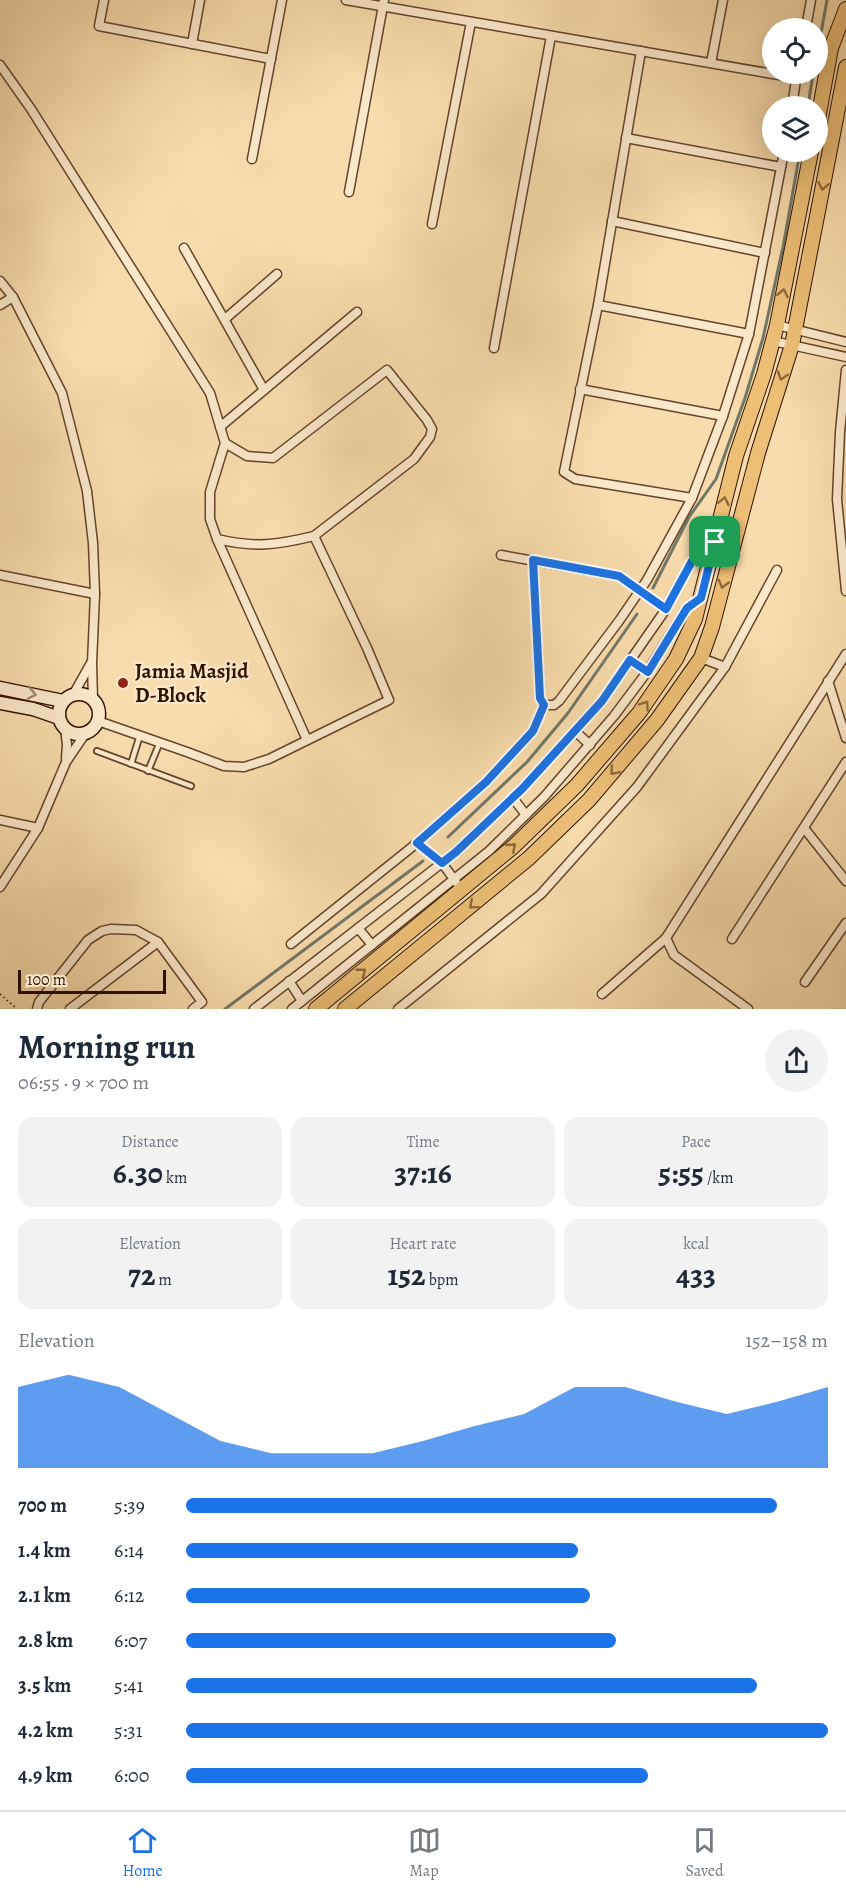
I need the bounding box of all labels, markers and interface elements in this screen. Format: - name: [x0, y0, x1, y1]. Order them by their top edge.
- map controls: [762, 18, 828, 162]
- button: locate: [762, 18, 828, 84]
- button: layers: [762, 96, 828, 162]
- one-way arrow: [817, 181, 830, 191]
- one-way arrow: [776, 289, 789, 299]
- one-way arrow: [777, 370, 789, 381]
- one-way arrow: [717, 496, 730, 506]
- pin: [689, 516, 740, 567]
- icon: arrive: [698, 525, 731, 558]
- one-way arrow: [718, 579, 731, 589]
- place label: Jamia Masjid D-Block: [135, 657, 249, 709]
- marker: Jamia Masjid D-Block: [116, 676, 130, 690]
- one-way arrow: [26, 687, 36, 700]
- one-way arrow: [638, 701, 649, 712]
- one-way arrow: [610, 764, 621, 775]
- one-way arrow: [505, 843, 516, 854]
- one-way arrow: [468, 897, 479, 908]
- scale bar: [18, 967, 166, 995]
- one-way arrow: [355, 968, 366, 979]
- text: 100 m: [27, 969, 66, 991]
- text: Morning run: [18, 1024, 195, 1069]
- button: share: [765, 1029, 828, 1092]
- text: 06:55 · 9 × 700 m: [18, 1069, 149, 1096]
- text: Distance: [121, 1131, 179, 1153]
- text: Time: [406, 1131, 440, 1153]
- text: Pace: [681, 1131, 711, 1153]
- text: 6.30: [113, 1153, 163, 1193]
- text: 37:16: [394, 1153, 452, 1193]
- text: 5:55: [658, 1153, 704, 1193]
- text: km: [163, 1167, 187, 1189]
- text: /km: [704, 1167, 734, 1189]
- text: Elevation: [119, 1233, 181, 1255]
- text: Heart rate: [390, 1233, 456, 1255]
- text: kcal: [683, 1233, 709, 1255]
- text: 72: [128, 1255, 155, 1295]
- text: 152: [387, 1255, 425, 1295]
- text: 433: [676, 1255, 716, 1295]
- text: m: [155, 1269, 172, 1291]
- text: bpm: [425, 1269, 459, 1291]
- text: Elevation: [18, 1327, 95, 1354]
- text: 152–158 m: [745, 1327, 828, 1354]
- text: 700 m: [18, 1492, 67, 1519]
- text: 5:39: [114, 1492, 145, 1519]
- text: 1.4 km: [18, 1537, 71, 1564]
- text: 6:14: [114, 1537, 144, 1564]
- text: 2.1 km: [18, 1582, 71, 1609]
- text: 6:12: [114, 1582, 144, 1609]
- text: 2.8 km: [18, 1627, 73, 1654]
- text: 6:07: [114, 1627, 147, 1654]
- text: 3.5 km: [18, 1672, 71, 1699]
- text: 5:41: [114, 1672, 143, 1699]
- text: 4.2 km: [18, 1717, 73, 1744]
- text: 5:31: [114, 1717, 143, 1744]
- text: 4.9 km: [18, 1762, 73, 1789]
- text: 6:00: [114, 1762, 149, 1789]
- tab: Home: [122, 1824, 163, 1882]
- tab: Map: [408, 1824, 441, 1882]
- tab: Saved: [686, 1824, 724, 1882]

